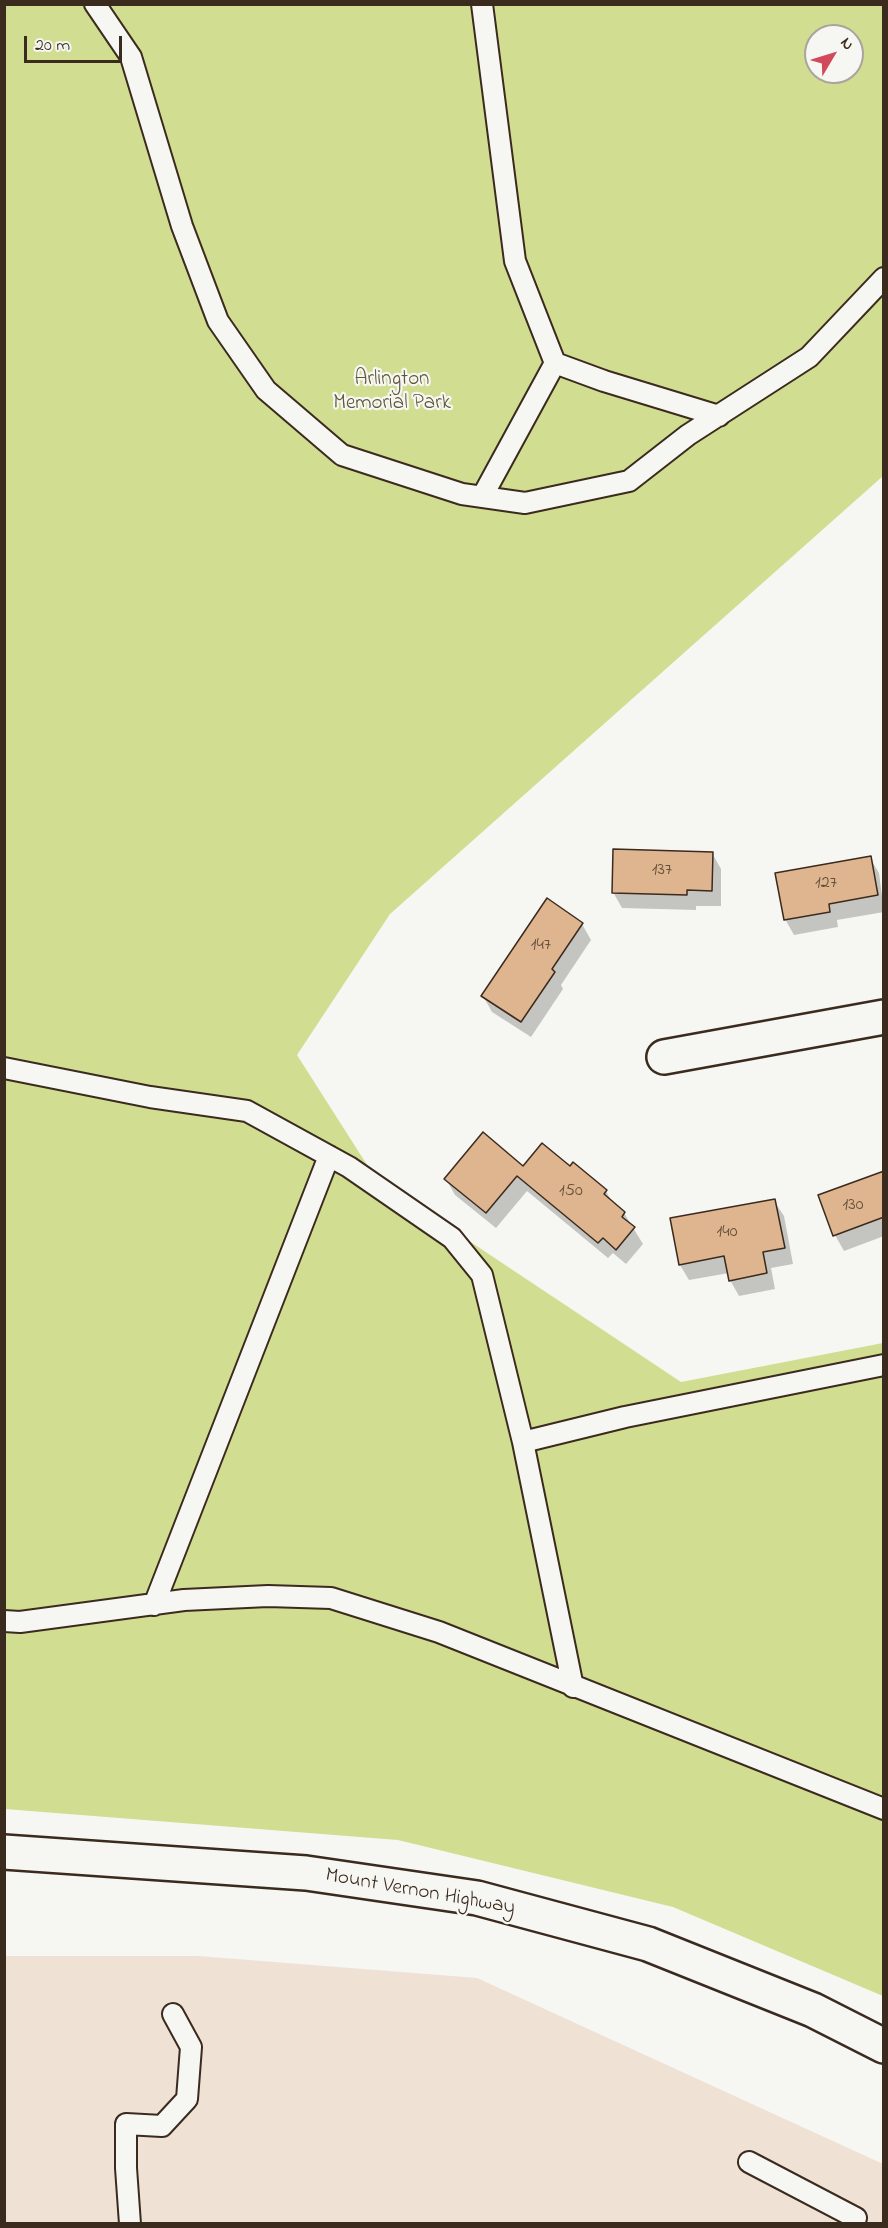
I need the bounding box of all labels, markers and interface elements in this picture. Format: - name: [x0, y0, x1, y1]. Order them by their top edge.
- scale bar: [27, 24, 124, 62]
- north arrow: [804, 24, 864, 84]
- text: 20 m: [35, 33, 70, 59]
- text: N: [834, 33, 859, 56]
- park label: Arlington Memorial Park: [333, 368, 451, 418]
- house number: 137: [652, 860, 672, 882]
- house number: 127: [815, 873, 837, 895]
- house number: 147: [531, 935, 551, 957]
- house number: 150: [559, 1181, 583, 1203]
- house number: 130: [843, 1195, 863, 1217]
- house number: 140: [717, 1222, 737, 1244]
- street label: Mount Vernon Highway: [323, 1864, 517, 1922]

